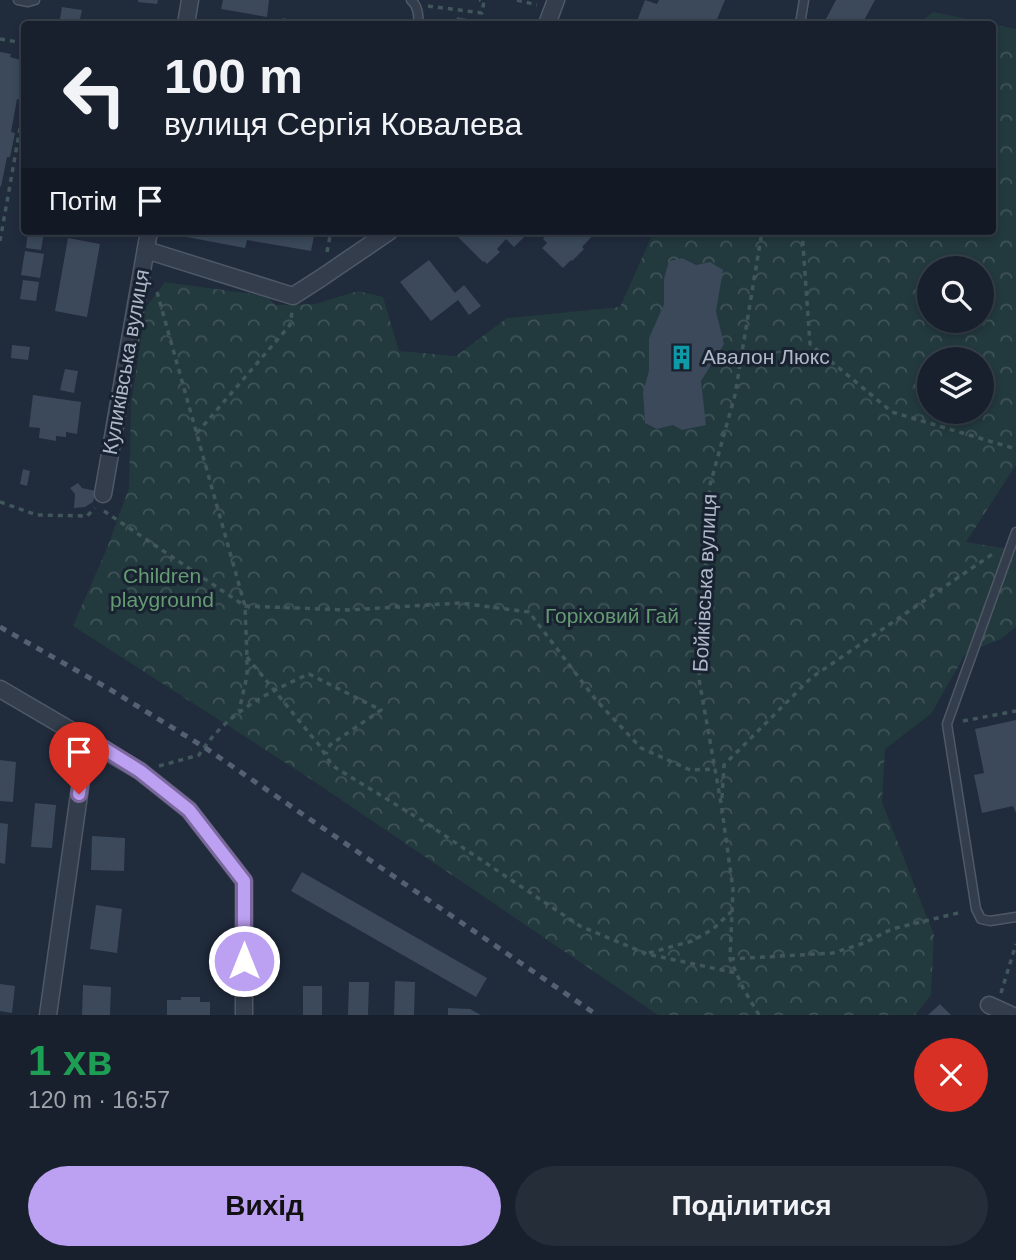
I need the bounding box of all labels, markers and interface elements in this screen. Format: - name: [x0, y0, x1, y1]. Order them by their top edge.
- icon: left: [49, 49, 140, 140]
- text: 100 m: [164, 49, 303, 103]
- text: вулиця Сергія Ковалева: [164, 106, 522, 142]
- icon: arrive: [131, 182, 169, 220]
- text: Потім: [49, 186, 117, 216]
- map controls: [917, 256, 994, 424]
- button: search: [917, 256, 994, 333]
- street label: Куликівська вулиця: [98, 267, 153, 456]
- building icon: Авалон Люкс: [668, 343, 696, 371]
- place label: Авалон Люкс: [702, 345, 830, 368]
- button: layers: [917, 347, 994, 424]
- street label: Бойківська вулиця: [688, 493, 721, 673]
- park label: Children playground: [110, 564, 214, 611]
- park label: Горіховий Гай: [545, 604, 679, 627]
- pin: [49, 722, 109, 794]
- icon: arrive: [60, 733, 98, 771]
- position arrow: [207, 924, 281, 998]
- text: 1 хв: [28, 1037, 112, 1084]
- button: close: [914, 1038, 988, 1112]
- text: 120 m · 16:57: [28, 1087, 170, 1113]
- button: Вихід: [28, 1166, 501, 1246]
- button: Поділитися: [515, 1166, 988, 1246]

